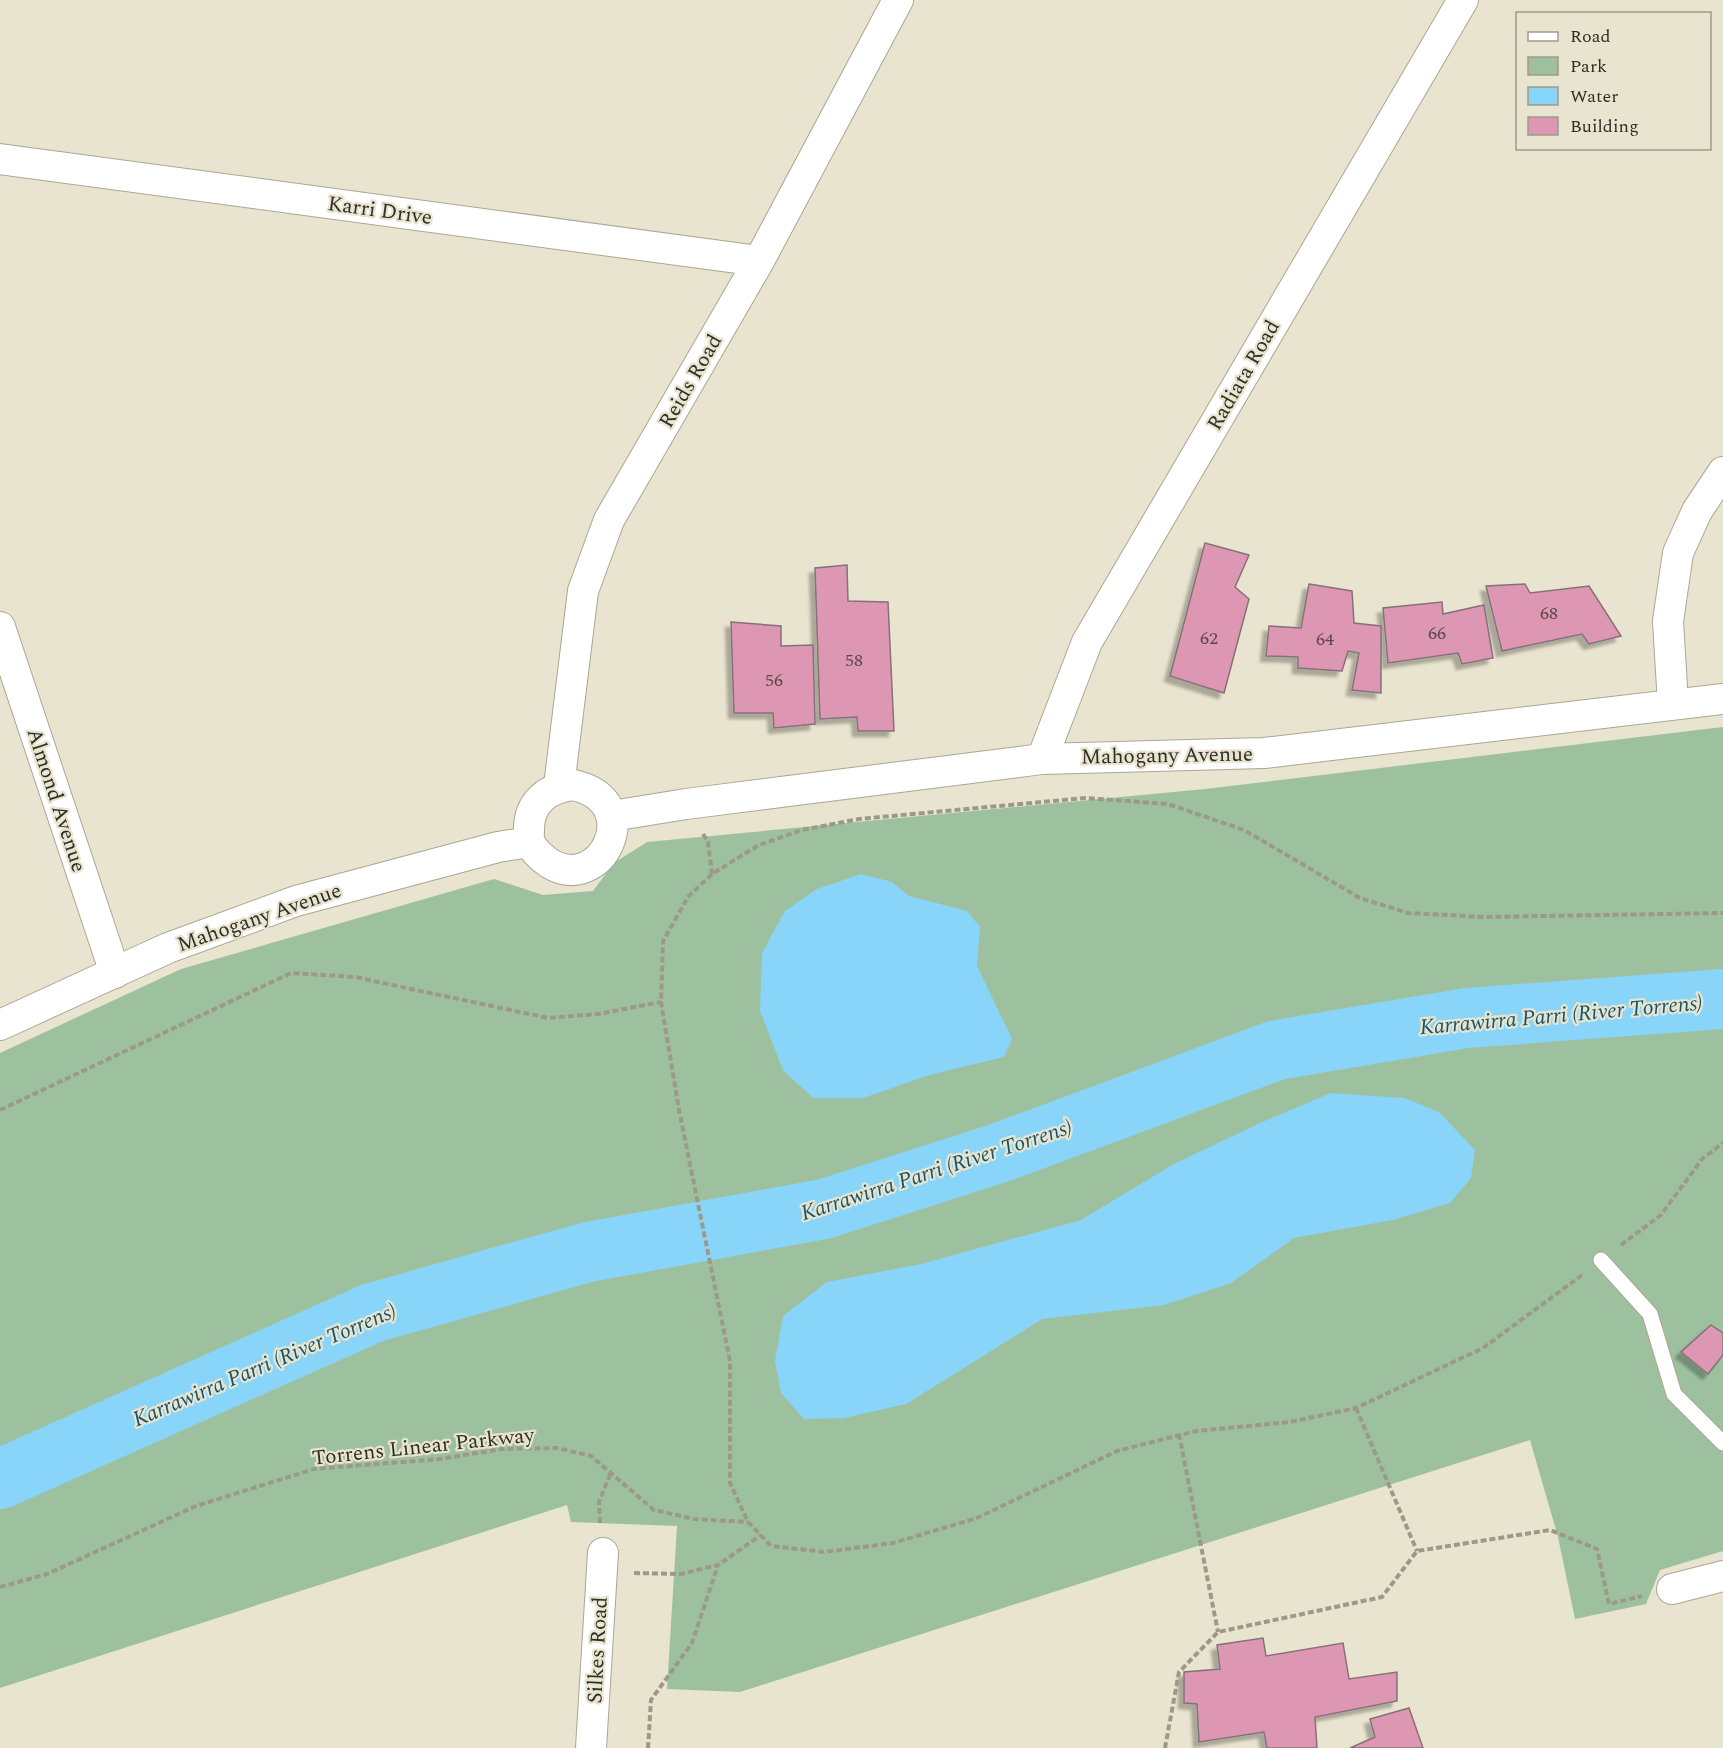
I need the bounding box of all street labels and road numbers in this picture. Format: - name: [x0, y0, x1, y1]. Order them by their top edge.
- street label: Karri Drive: [326, 188, 434, 234]
- street label: Radiata Road: [1199, 314, 1289, 437]
- street label: Reids Road: [651, 328, 731, 435]
- street label: Almond Avenue: [18, 724, 94, 876]
- street label: Mahogany Avenue: [1081, 739, 1253, 773]
- street label: Mahogany Avenue: [173, 875, 346, 961]
- street label: Torrens Linear Parkway: [310, 1419, 537, 1475]
- street label: Silkes Road: [579, 1596, 617, 1704]

